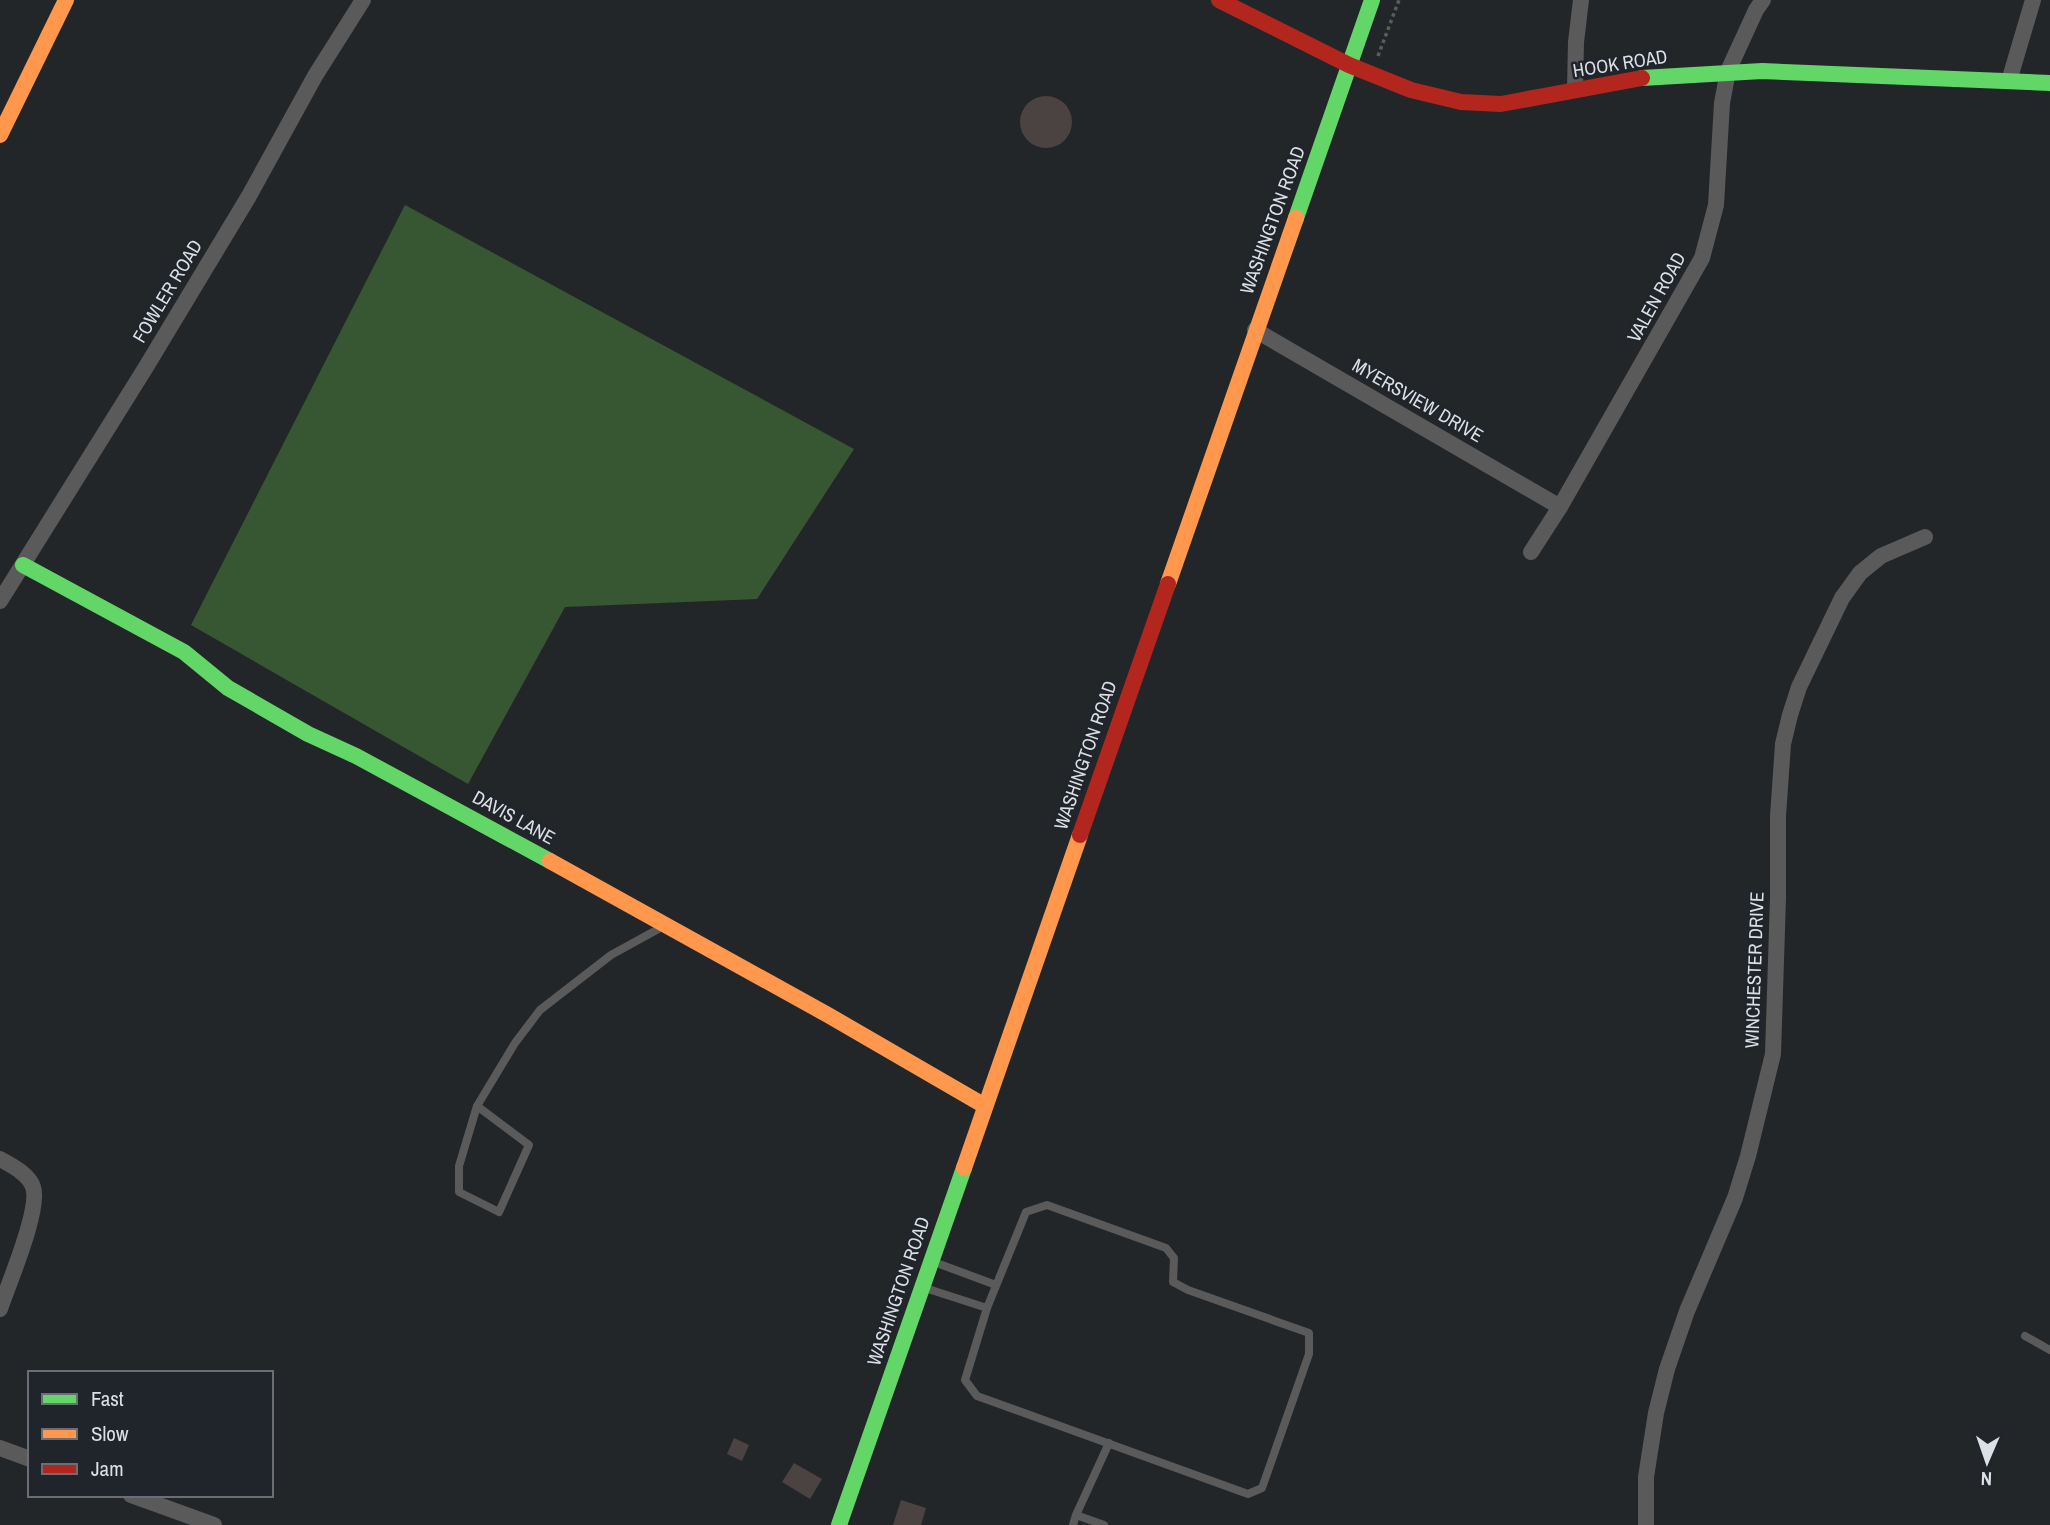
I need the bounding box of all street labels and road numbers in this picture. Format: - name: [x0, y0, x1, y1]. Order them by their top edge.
- street label: HOOK ROAD: [1571, 43, 1669, 83]
- street label: WASHINGTON ROAD: [1233, 142, 1311, 298]
- street label: FOWLER ROAD: [126, 235, 208, 347]
- street label: VALEN ROAD: [1621, 247, 1691, 347]
- street label: MYERSVIEW DRIVE: [1348, 352, 1488, 448]
- street label: WASHINGTON ROAD: [1047, 677, 1123, 833]
- street label: DAVIS LANE: [468, 784, 560, 850]
- street label: WINCHESTER DRIVE: [1738, 891, 1770, 1049]
- street label: WASHINGTON ROAD: [860, 1213, 936, 1369]

